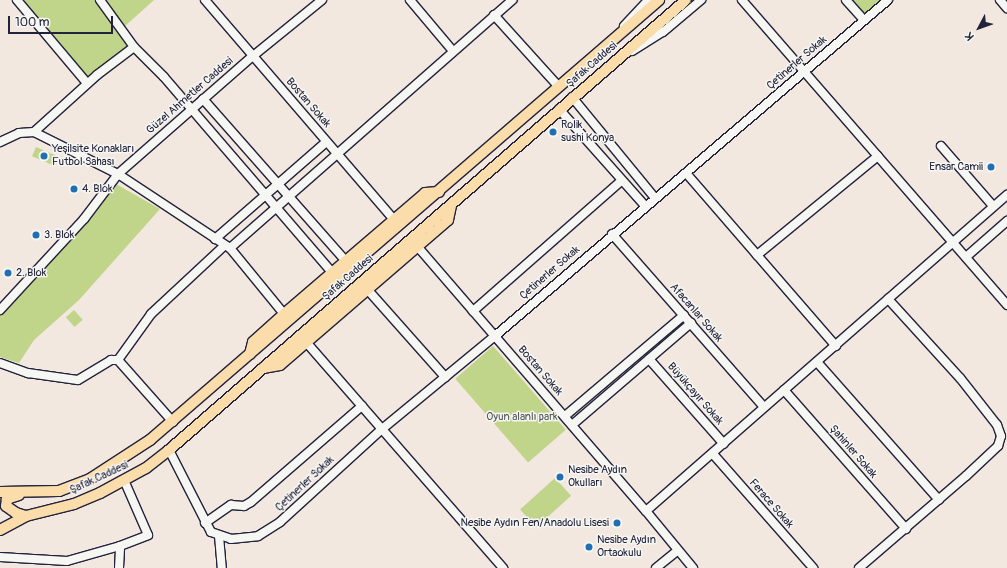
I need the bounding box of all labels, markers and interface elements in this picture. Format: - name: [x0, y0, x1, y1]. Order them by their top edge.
- scale bar: [10, 8, 115, 34]
- north arrow: [959, 8, 999, 48]
- text: 100 m: [15, 15, 49, 30]
- text: K: [962, 29, 977, 43]
- street label: Çetinerler Sokak: [764, 33, 830, 93]
- street label: Şafak Caddesi: [564, 39, 620, 91]
- street label: Güzel Ahmetler Caddesi: [144, 55, 236, 137]
- street label: Bostan Sokak: [283, 75, 333, 131]
- place label: Rolik sushi Konya: [561, 119, 614, 145]
- marker: Rolik sushi Konya: [548, 127, 558, 137]
- place label: Yeşilsite Konakları Futbol Sahası: [52, 143, 134, 169]
- marker: Yeşilsite Konakları Futbol Sahası: [39, 151, 49, 161]
- place label: Ensar Camii: [929, 160, 983, 174]
- marker: Ensar Camii: [986, 162, 996, 172]
- place label: 4. Blok: [82, 182, 113, 196]
- marker: 4. Blok: [69, 184, 79, 194]
- place label: 3. Blok: [44, 228, 74, 242]
- marker: 3. Blok: [31, 230, 41, 240]
- street label: Çetinerler Sokak: [517, 243, 583, 303]
- street label: Şafak Caddesi: [320, 252, 376, 304]
- place label: 2. Blok: [16, 266, 46, 280]
- marker: 2. Blok: [3, 268, 13, 278]
- street label: Afacanlar Sokak: [667, 281, 725, 345]
- street label: Bostan Sokak: [515, 343, 565, 399]
- street label: Büyükçayır Sokak: [664, 360, 726, 428]
- park label: Oyun alanlı park: [486, 410, 558, 424]
- street label: Şahinler Sokak: [826, 423, 880, 481]
- street label: Çetinerler Sokak: [273, 454, 337, 514]
- street label: Şafak Caddesi: [68, 459, 130, 497]
- place label: Nesibe Aydın Okulları: [568, 464, 627, 490]
- marker: Nesibe Aydın Okulları: [555, 472, 565, 482]
- street label: Ferace Sokak: [746, 477, 796, 531]
- place label: Nesibe Aydın Fen/Anadolu Lisesi: [461, 516, 609, 530]
- marker: Nesibe Aydın Fen/Anadolu Lisesi: [612, 518, 622, 528]
- place label: Nesibe Aydın Ortaokulu: [597, 534, 656, 560]
- marker: Nesibe Aydın Ortaokulu: [584, 542, 594, 552]

